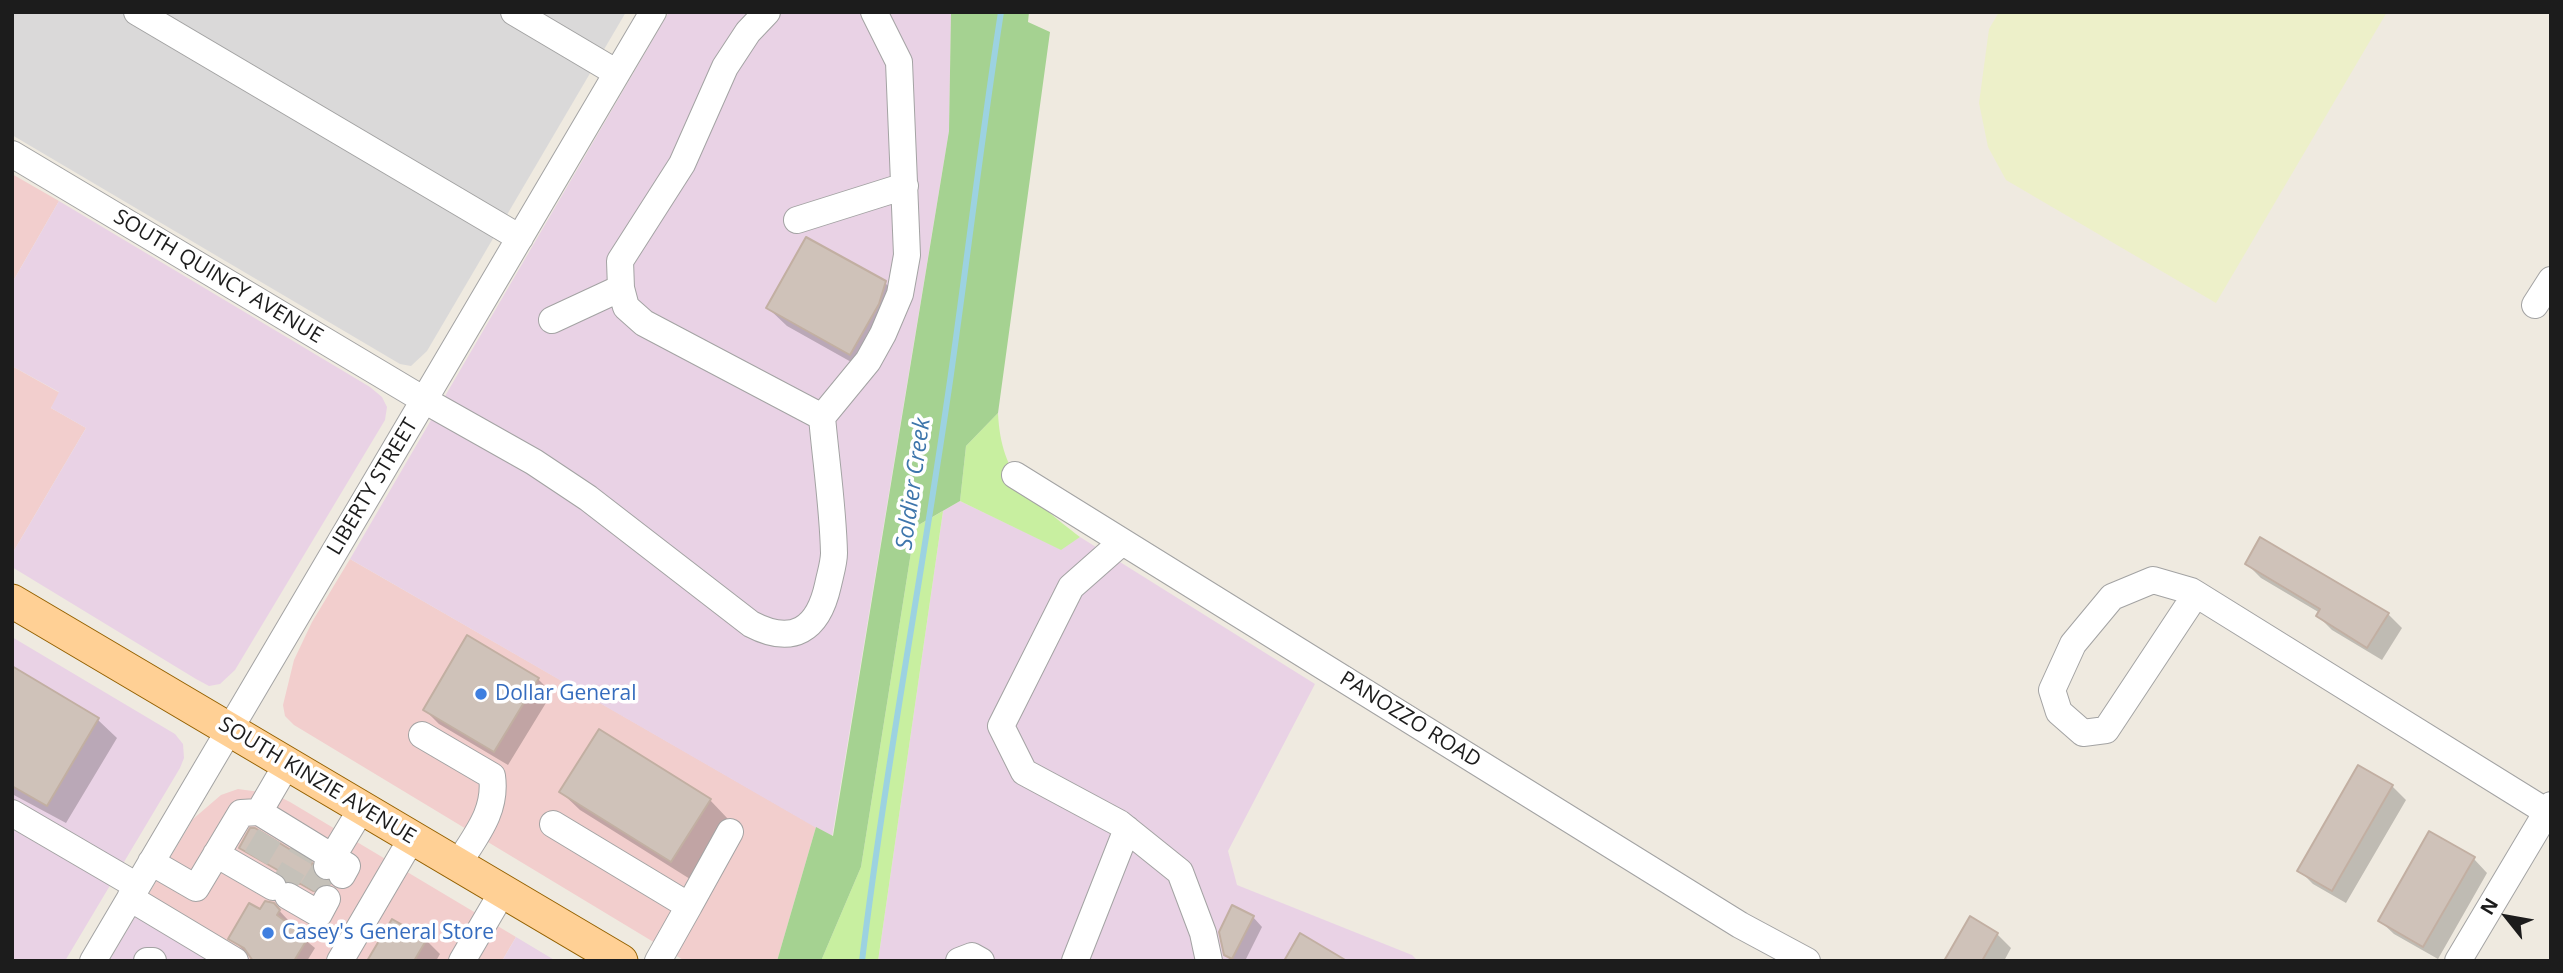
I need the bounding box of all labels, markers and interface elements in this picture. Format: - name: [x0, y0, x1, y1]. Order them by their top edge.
- street label: SOUTH QUINCY AVENUE: [109, 204, 327, 350]
- street label: LIBERTY STREET: [322, 414, 424, 560]
- water label: Soldier Creek: [891, 416, 937, 552]
- street label: PANOZZO ROAD: [1335, 666, 1485, 774]
- place label: Dollar General: [495, 681, 636, 707]
- marker: Dollar General: [473, 686, 489, 702]
- street label: SOUTH KINZIE AVENUE: [214, 712, 420, 850]
- north arrow: [2472, 882, 2542, 952]
- text: N: [2474, 893, 2504, 920]
- place label: Casey's General Store: [282, 920, 494, 946]
- marker: Casey's General Store: [260, 925, 276, 941]

